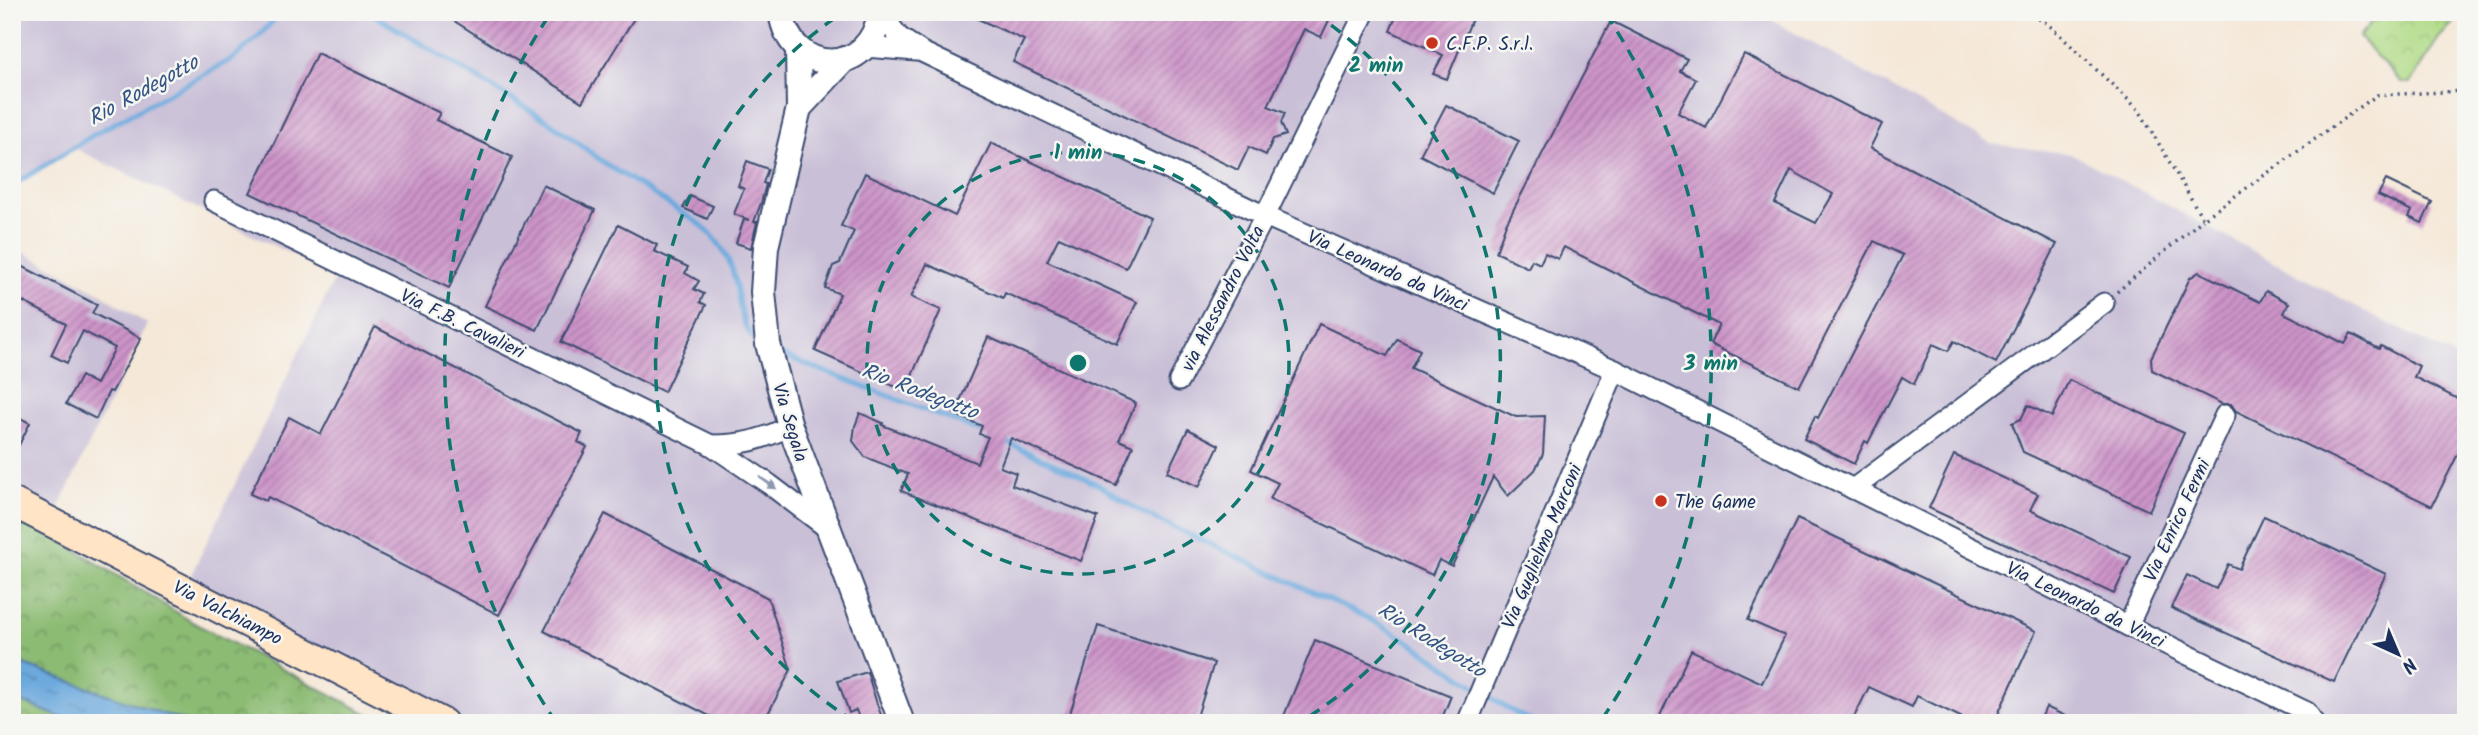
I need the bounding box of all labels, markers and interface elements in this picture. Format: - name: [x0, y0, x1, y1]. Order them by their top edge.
- place label: C.F.P. S.r.l.: [1446, 30, 1533, 60]
- marker: C.F.P. S.r.l.: [1424, 35, 1440, 51]
- water label: Rio Rodegotto: [82, 47, 206, 135]
- text: 2 min: [1349, 50, 1403, 83]
- text: 1 min: [1054, 137, 1102, 170]
- street label: via Alessandro Volta: [1174, 221, 1274, 377]
- street label: Via Leonardo da Vinci: [1302, 223, 1474, 321]
- street label: Via F.B. Cavalieri: [395, 282, 531, 369]
- text: 3 min: [1683, 348, 1738, 381]
- centre of rings: [1066, 351, 1090, 375]
- water label: Rio Rodegotto: [857, 355, 984, 430]
- street label: Via Segala: [763, 379, 815, 466]
- street label: Via Enrico Fermi: [2136, 453, 2220, 587]
- street label: Via Guglielmo Marconi: [1495, 458, 1592, 634]
- one-way arrow: [759, 476, 777, 490]
- place label: The Game: [1675, 488, 1756, 518]
- marker: The Game: [1653, 493, 1669, 509]
- street label: Via Leonardo da Vinci: [2001, 554, 2171, 658]
- street label: Via Valchiampo: [167, 573, 287, 654]
- water label: Rio Rodegotto: [1371, 595, 1493, 688]
- north arrow: [2362, 620, 2432, 690]
- text: N: [2394, 650, 2423, 680]

